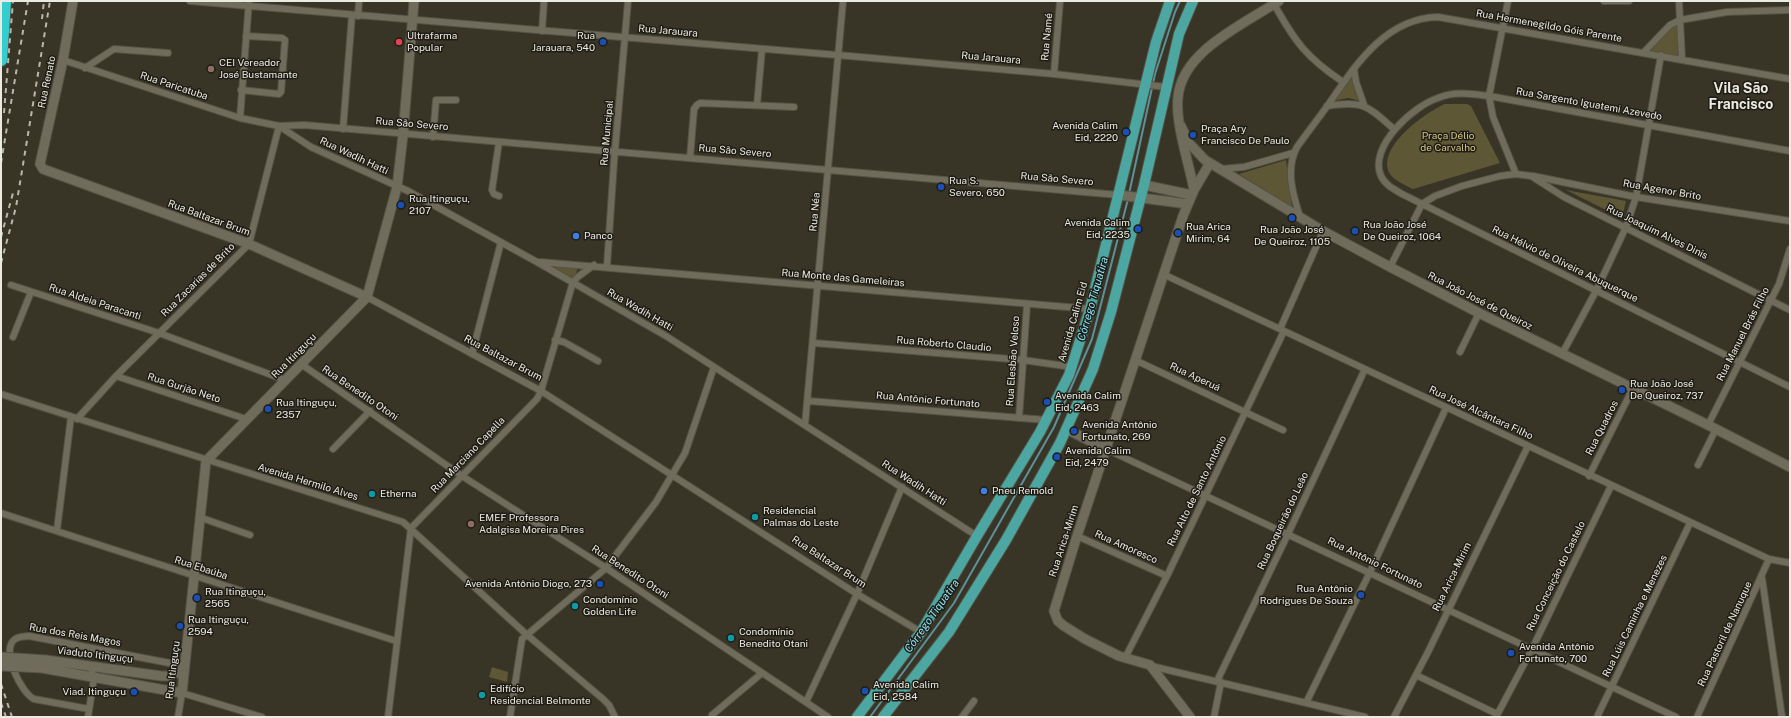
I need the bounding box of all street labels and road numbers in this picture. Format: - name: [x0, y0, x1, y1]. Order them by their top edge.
- street label: Rua Hermenegildo Góis Parente: [1475, 7, 1623, 45]
- street label: Rua Namé: [1039, 13, 1055, 61]
- street label: Rua Jarauara: [638, 22, 698, 40]
- street label: Rua Jarauara: [961, 49, 1021, 67]
- street label: Rua Renato: [36, 55, 58, 109]
- street label: Rua Paricatuba: [139, 69, 209, 103]
- street label: Rua Sargento Iguatemi Azevedo: [1515, 85, 1663, 123]
- street label: Rua Municipal: [598, 100, 616, 166]
- street label: Rua São Severo: [375, 115, 449, 133]
- street label: Rua Wadih Hatti: [318, 135, 390, 177]
- street label: Rua São Severo: [698, 142, 772, 160]
- street label: Rua São Severo: [1020, 170, 1094, 188]
- street label: Rua Agenor Brito: [1622, 177, 1702, 203]
- street label: Rua Néa: [807, 192, 823, 232]
- street label: Rua Baltazar Brum: [166, 198, 252, 238]
- street label: Rua Joaquim Alves Dinis: [1604, 202, 1710, 262]
- street label: Rua Hélvio de Oliveira Abuquerque: [1490, 223, 1640, 305]
- street label: Rua Zacarias de Brito: [159, 241, 237, 319]
- street label: Rua Monte das Gameleiras: [781, 267, 905, 289]
- street label: Rua João José de Queiroz: [1426, 269, 1534, 333]
- street label: Rua Aldeia Paracanti: [47, 281, 143, 323]
- street label: Avenida Calim Eid: [1056, 281, 1090, 363]
- street label: Rua Manuel Brás Filho: [1714, 285, 1772, 383]
- street label: Rua Wadih Hatti: [605, 286, 675, 334]
- street label: Rua Elesbão Veloso: [1004, 315, 1022, 407]
- street label: Rua Itinguçu: [269, 331, 319, 381]
- street label: Rua Baltazar Brum: [462, 332, 544, 384]
- street label: Rua Roberto Claudio: [896, 334, 992, 354]
- street label: Rua Aperuá: [1168, 360, 1222, 394]
- street label: Rua Benedito Otoni: [320, 363, 400, 423]
- street label: Rua Gurjão Neto: [146, 371, 222, 405]
- street label: Rua José Alcântara Filho: [1427, 384, 1535, 442]
- street label: Rua Antônio Fortunato: [876, 389, 980, 411]
- street label: Rua Quadros: [1583, 399, 1621, 457]
- street label: Rua Marciano Capella: [429, 414, 507, 496]
- street label: Rua Alto de Santo Antônio: [1165, 434, 1229, 548]
- street label: Rua Wadih Hatti: [879, 458, 949, 508]
- street label: Avenida Hermilo Alves: [256, 461, 360, 503]
- street label: Rua Boqueirão do Leão: [1255, 470, 1311, 572]
- street label: Rua Arica-Mirim: [1047, 503, 1081, 579]
- street label: Rua Conceição do Castelo: [1524, 519, 1588, 633]
- street label: Rua Amoresco: [1093, 528, 1159, 566]
- street label: Rua Baltazar Brum: [789, 533, 869, 591]
- street label: Rua Antônio Fortunato: [1326, 535, 1424, 591]
- street label: Rua Arica-Mirim: [1430, 541, 1474, 613]
- street label: Rua Benedito Otoni: [589, 543, 671, 601]
- street label: Rua Lúis Caminha e Menezes: [1600, 553, 1670, 679]
- street label: Rua Ebaúba: [173, 554, 229, 582]
- street label: Rua Pastoril de Nanuque: [1695, 580, 1755, 688]
- street label: Rua dos Reis Magos: [28, 621, 122, 649]
- street label: Rua Itinguçu: [163, 640, 183, 700]
- street label: Viaduto Itinguçu: [56, 644, 134, 666]

